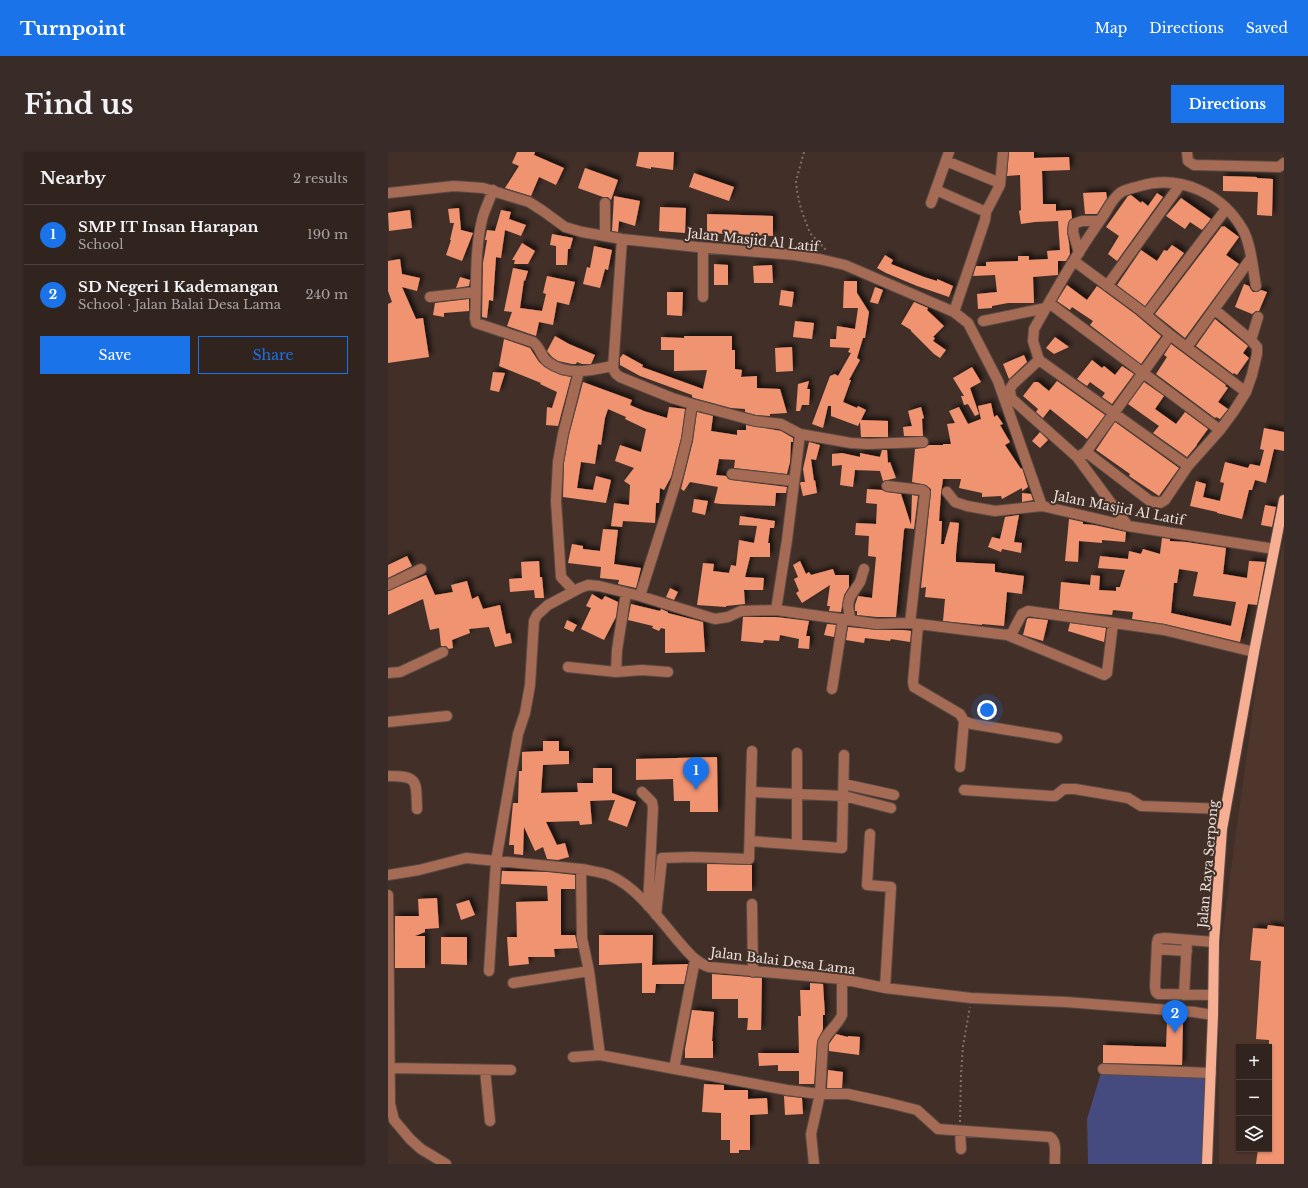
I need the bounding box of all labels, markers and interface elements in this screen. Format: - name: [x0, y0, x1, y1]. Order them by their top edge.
- text: Turnpoint: [20, 17, 126, 40]
- text: Map: [1095, 19, 1127, 37]
- text: Directions: [1149, 19, 1224, 37]
- text: Saved: [1246, 19, 1288, 37]
- button: Directions: [1171, 85, 1284, 123]
- text: Find us: [24, 87, 134, 122]
- text: Nearby: [40, 168, 106, 189]
- text: 2 results: [293, 170, 348, 187]
- text: SMP IT Insan Harapan: [78, 217, 258, 236]
- street label: Jalan Masjid Al Latif: [684, 224, 822, 256]
- text: 1: [50, 226, 56, 243]
- text: 190 m: [307, 226, 348, 243]
- text: School: [78, 236, 124, 253]
- text: SD Negeri 1 Kademangan: [78, 277, 278, 296]
- text: 2: [49, 286, 57, 303]
- text: 240 m: [305, 286, 348, 303]
- text: School · Jalan Balai Desa Lama: [78, 296, 281, 313]
- button: Save: [40, 336, 190, 374]
- button: Share: [198, 336, 348, 374]
- street label: Jalan Masjid Al Latif: [1050, 487, 1188, 529]
- your location: [977, 700, 997, 720]
- pin: 1: [683, 757, 709, 790]
- street label: Jalan Raya Serpong: [1194, 799, 1222, 931]
- street label: Jalan Balai Desa Lama: [707, 943, 857, 978]
- pin: 2: [1162, 1000, 1188, 1033]
- map controls: [1236, 1044, 1272, 1152]
- button: +: [1236, 1044, 1272, 1080]
- button: −: [1236, 1080, 1272, 1116]
- button: layers: [1236, 1116, 1272, 1152]

